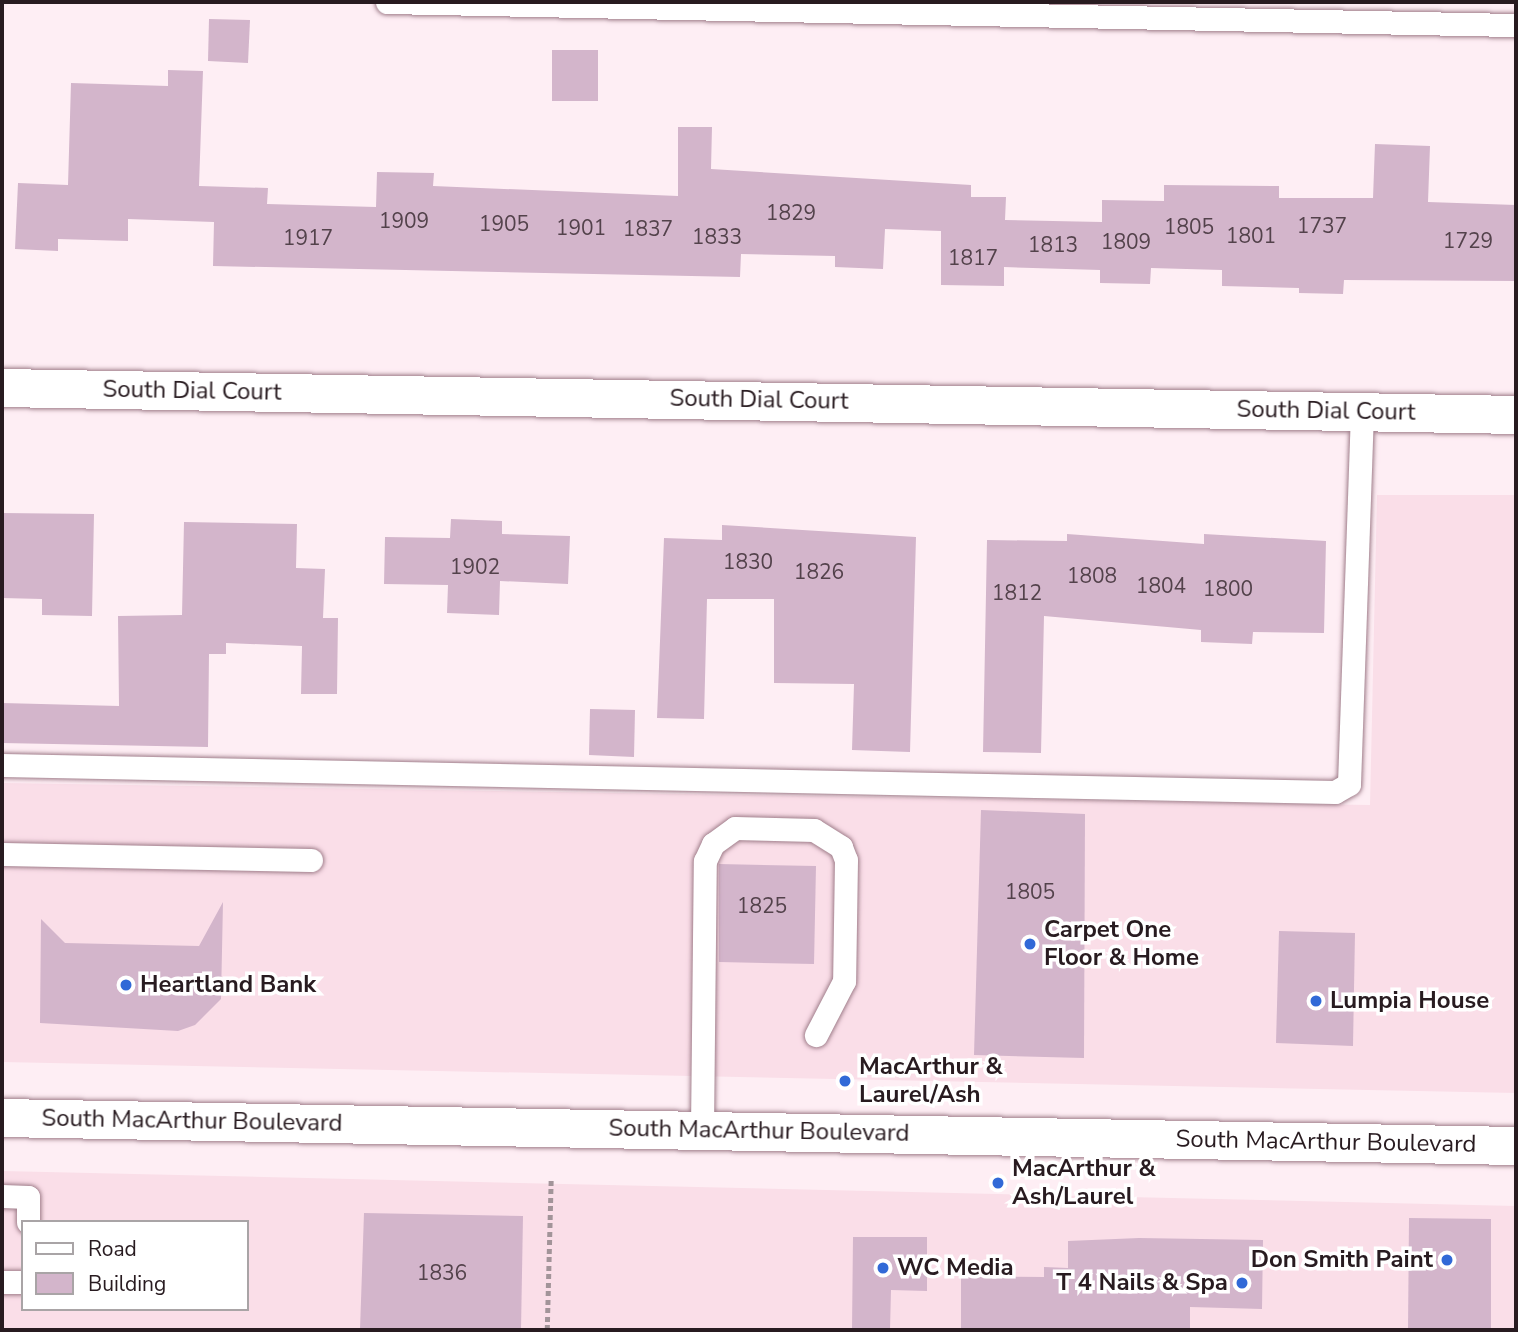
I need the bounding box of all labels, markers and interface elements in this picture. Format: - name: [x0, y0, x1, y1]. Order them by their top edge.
- house number: 1829: [766, 200, 816, 226]
- house number: 1909: [379, 208, 429, 234]
- house number: 1905: [479, 211, 529, 237]
- house number: 1737: [1297, 213, 1347, 239]
- house number: 1805: [1164, 214, 1214, 240]
- house number: 1901: [556, 215, 606, 241]
- house number: 1837: [623, 216, 673, 242]
- house number: 1801: [1226, 223, 1276, 249]
- house number: 1833: [692, 224, 742, 250]
- house number: 1917: [283, 225, 333, 251]
- house number: 1729: [1443, 228, 1493, 254]
- house number: 1809: [1101, 229, 1151, 255]
- house number: 1813: [1028, 232, 1078, 258]
- house number: 1817: [948, 245, 998, 271]
- street label: South Dial Court: [102, 375, 282, 407]
- street label: South Dial Court: [669, 384, 849, 416]
- street label: South Dial Court: [1236, 395, 1416, 427]
- house number: 1830: [723, 549, 773, 575]
- house number: 1902: [450, 554, 500, 580]
- house number: 1826: [794, 559, 844, 585]
- house number: 1808: [1067, 563, 1117, 589]
- house number: 1804: [1136, 573, 1186, 599]
- house number: 1800: [1203, 576, 1253, 602]
- house number: 1812: [992, 580, 1042, 606]
- house number: 1805: [1005, 879, 1055, 905]
- house number: 1825: [737, 893, 787, 919]
- place label: Carpet One Floor & Home: [1044, 916, 1199, 972]
- marker: Carpet One Floor & Home: [1022, 936, 1038, 952]
- place label: Heartland Bank: [140, 971, 316, 999]
- marker: Heartland Bank: [118, 977, 134, 993]
- place label: Lumpia House: [1330, 987, 1489, 1015]
- marker: Lumpia House: [1308, 993, 1324, 1009]
- place label: MacArthur & Laurel/Ash: [859, 1053, 1003, 1109]
- marker: MacArthur & Laurel/Ash: [837, 1073, 853, 1089]
- street label: South MacArthur Boulevard: [41, 1104, 343, 1138]
- street label: South MacArthur Boulevard: [608, 1114, 910, 1148]
- street label: South MacArthur Boulevard: [1175, 1125, 1477, 1159]
- place label: MacArthur & Ash/Laurel: [1012, 1155, 1156, 1211]
- marker: MacArthur & Ash/Laurel: [990, 1175, 1006, 1191]
- legend: [21, 1220, 248, 1311]
- text: Road: [88, 1235, 137, 1263]
- place label: Don Smith Paint: [1251, 1246, 1433, 1274]
- marker: Don Smith Paint: [1439, 1252, 1455, 1268]
- place label: WC Media: [897, 1254, 1014, 1282]
- house number: 1836: [417, 1260, 467, 1286]
- marker: WC Media: [875, 1260, 891, 1276]
- place label: T 4 Nails & Spa: [1056, 1269, 1228, 1297]
- text: Building: [88, 1270, 166, 1298]
- marker: T 4 Nails & Spa: [1234, 1275, 1250, 1291]

